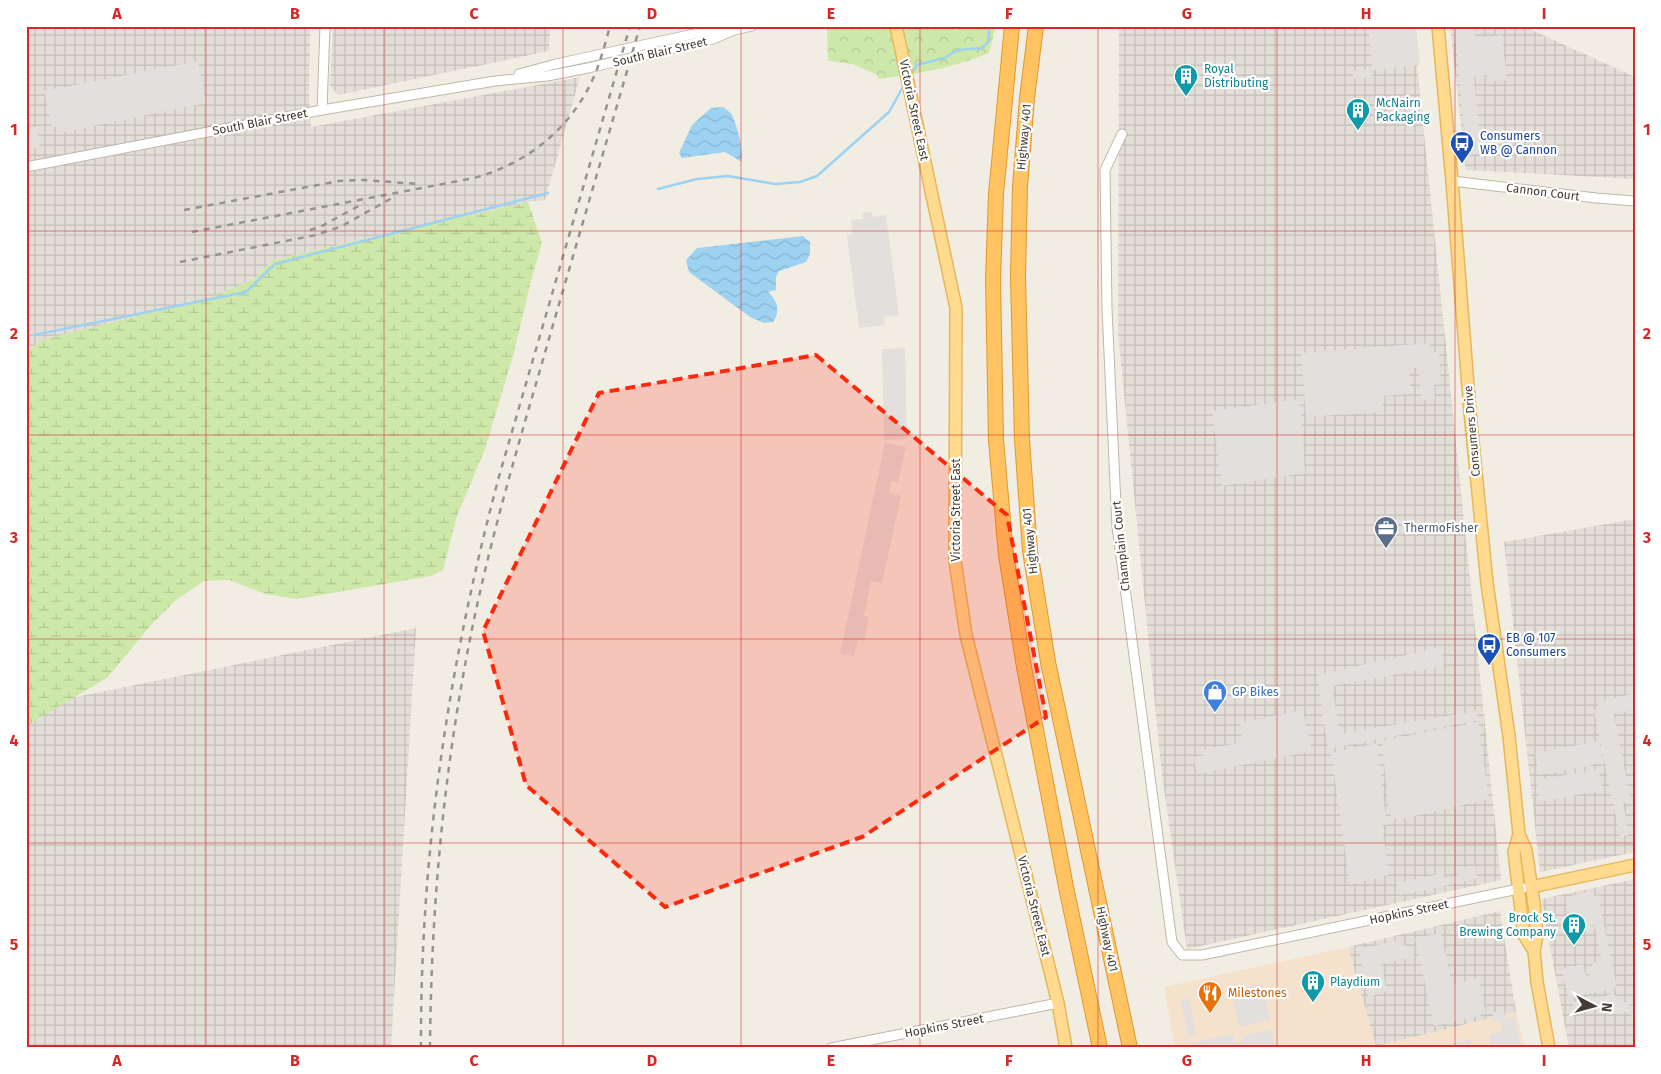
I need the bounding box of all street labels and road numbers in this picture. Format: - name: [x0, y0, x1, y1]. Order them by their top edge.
- street label: South Blair Street: [612, 34, 709, 70]
- street label: Victoria Street East: [896, 58, 932, 162]
- street label: Highway 401: [1014, 103, 1034, 171]
- street label: South Blair Street: [211, 106, 309, 138]
- street label: Cannon Court: [1505, 181, 1581, 204]
- street label: Consumers Drive: [1461, 385, 1483, 477]
- street label: Victoria Street East: [949, 458, 963, 562]
- street label: Champlain Court: [1109, 500, 1133, 592]
- street label: Highway 401: [1020, 507, 1040, 575]
- street label: Victoria Street East: [1015, 854, 1053, 958]
- street label: Hopkins Street: [1368, 897, 1450, 927]
- street label: Highway 401: [1093, 905, 1121, 973]
- street label: Hopkins Street: [903, 1011, 985, 1041]

